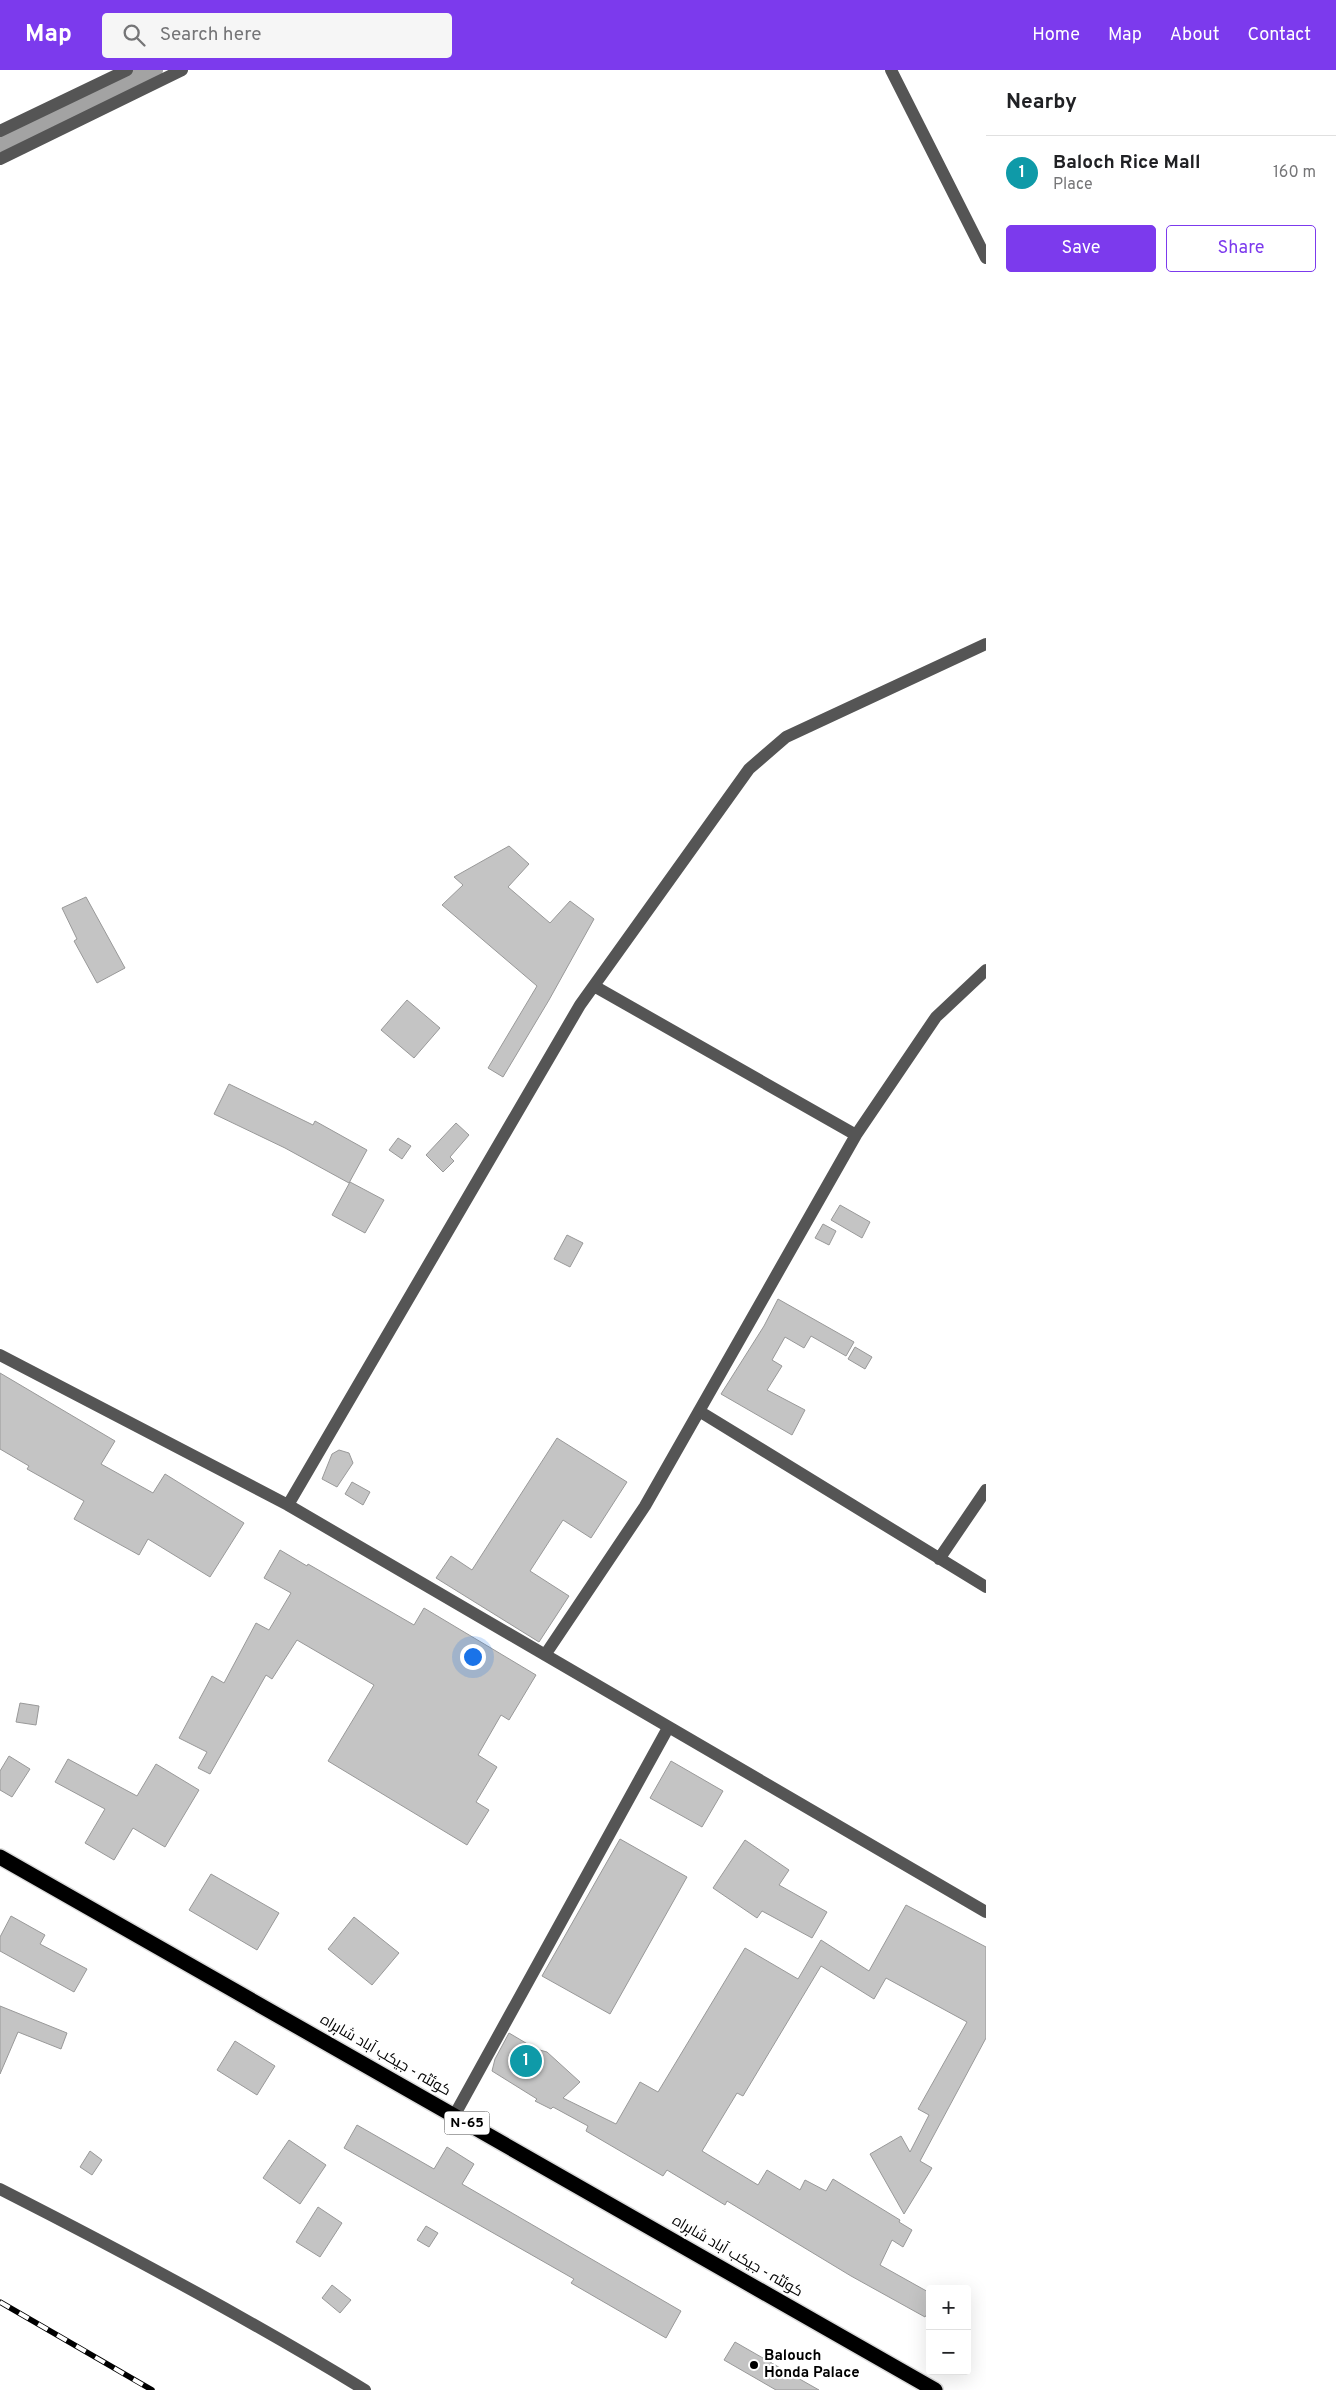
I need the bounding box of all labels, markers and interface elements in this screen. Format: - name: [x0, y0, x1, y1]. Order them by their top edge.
- search box: [102, 13, 452, 58]
- text: Map: [25, 20, 72, 50]
- icon: search: [120, 21, 148, 49]
- text: Search here: [160, 23, 261, 47]
- text: Home: [1032, 24, 1080, 47]
- text: Map: [1108, 24, 1142, 47]
- text: About: [1170, 24, 1219, 47]
- text: Contact: [1247, 24, 1311, 47]
- text: Nearby: [1006, 89, 1077, 116]
- text: Baloch Rice Mall: [1053, 151, 1201, 175]
- text: 1: [1019, 163, 1025, 183]
- text: 160 m: [1273, 163, 1316, 183]
- text: Place: [1053, 175, 1093, 195]
- button: Save: [1006, 225, 1156, 272]
- button: Share: [1166, 225, 1316, 272]
- your location: [460, 1644, 486, 1670]
- street label: کوئٹہ - جیکب آباد شاہراہ: [316, 2011, 454, 2101]
- pin: 1: [510, 2042, 542, 2080]
- road number: N-65: [444, 2112, 490, 2134]
- street label: کوئٹہ - جیکب آباد شاہراہ: [668, 2212, 806, 2302]
- map controls: [926, 2285, 971, 2375]
- button: +: [926, 2285, 971, 2330]
- button: −: [926, 2330, 971, 2375]
- place label: Balouch Honda Palace: [764, 2347, 860, 2383]
- marker: Balouch Honda Palace: [748, 2359, 760, 2371]

